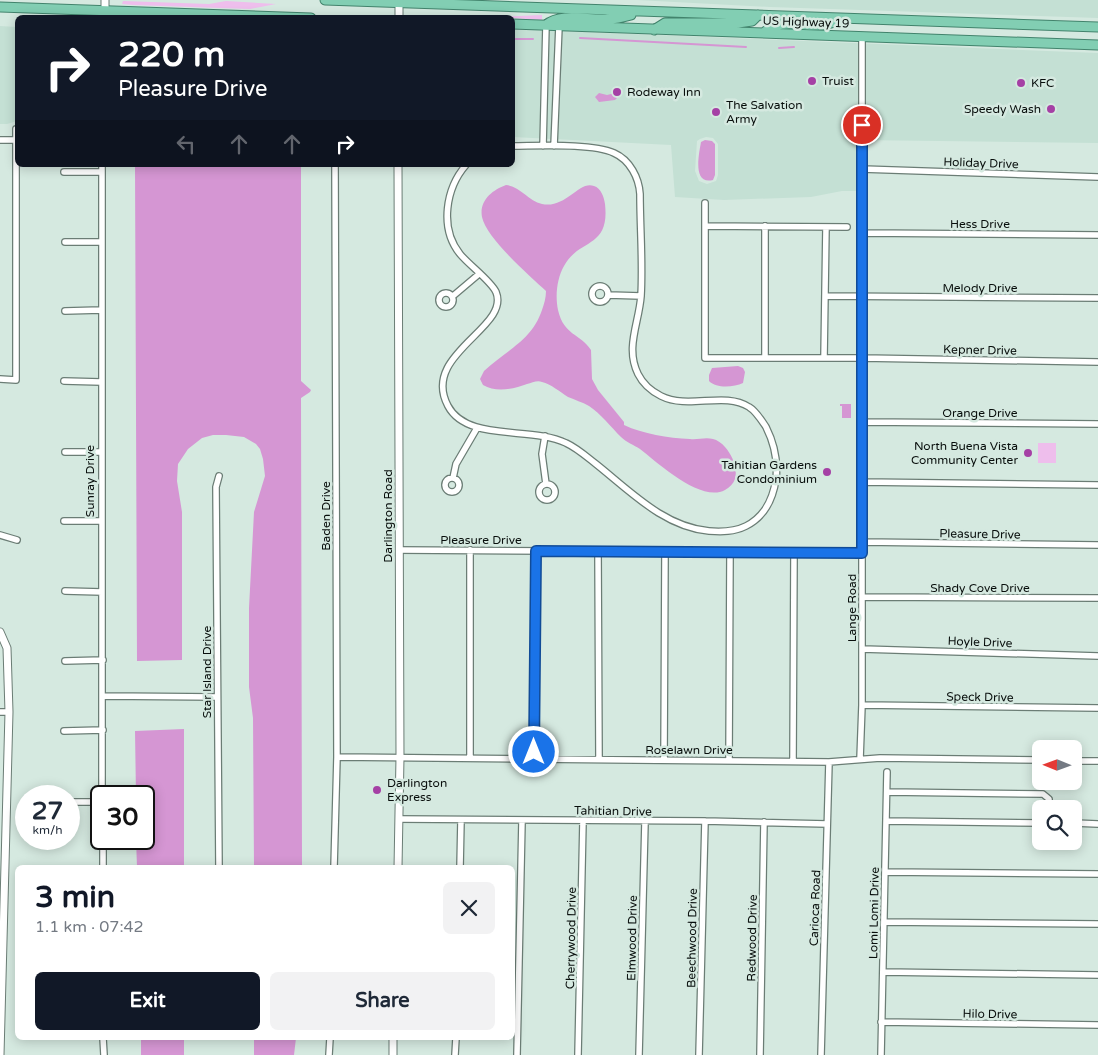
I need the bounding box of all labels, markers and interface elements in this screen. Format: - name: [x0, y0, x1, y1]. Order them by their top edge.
- street label: US Highway 19: [762, 13, 850, 31]
- text: 220 m: [118, 34, 225, 76]
- icon: right: [35, 35, 100, 100]
- place label: Truist: [822, 74, 854, 88]
- marker: Truist: [806, 75, 818, 87]
- text: Pleasure Drive: [118, 76, 267, 102]
- place label: KFC: [1031, 76, 1054, 90]
- marker: KFC: [1015, 77, 1027, 89]
- place label: Rodeway Inn: [627, 85, 701, 99]
- marker: Rodeway Inn: [611, 86, 623, 98]
- place label: The Salvation Army: [726, 98, 803, 126]
- place label: Speedy Wash: [964, 102, 1041, 116]
- marker: Speedy Wash: [1045, 103, 1057, 115]
- pin: [841, 104, 883, 146]
- marker: The Salvation Army: [710, 106, 722, 118]
- icon: arrive: [848, 111, 876, 139]
- icon: left: [172, 130, 200, 158]
- icon: ahead: [225, 130, 253, 158]
- icon: ahead: [278, 130, 306, 158]
- icon: right: [331, 130, 359, 158]
- street label: Holiday Drive: [943, 155, 1019, 171]
- street label: Hess Drive: [950, 217, 1010, 231]
- street label: Melody Drive: [942, 281, 1018, 295]
- street label: Kepner Drive: [943, 342, 1017, 358]
- street label: Orange Drive: [942, 406, 1018, 420]
- place label: North Buena Vista Community Center: [911, 439, 1018, 467]
- street label: Sunray Drive: [83, 445, 97, 517]
- marker: North Buena Vista Community Center: [1022, 447, 1034, 459]
- place label: Tahitian Gardens Condominium: [721, 458, 817, 486]
- marker: Tahitian Gardens Condominium: [821, 466, 833, 478]
- street label: Darlington Road: [381, 469, 395, 563]
- street label: Baden Drive: [319, 481, 333, 551]
- street label: Pleasure Drive: [939, 526, 1021, 542]
- street label: Pleasure Drive: [440, 533, 522, 547]
- street label: Lange Road: [845, 574, 859, 642]
- street label: Shady Cove Drive: [930, 581, 1030, 595]
- street label: Star Island Drive: [200, 626, 214, 718]
- street label: Hoyle Drive: [947, 634, 1013, 650]
- street label: Speck Drive: [946, 689, 1014, 705]
- position arrow: [507, 725, 559, 777]
- north arrow: [1032, 740, 1082, 790]
- map controls: [1032, 740, 1082, 850]
- street label: Roselawn Drive: [645, 743, 733, 757]
- place label: Darlington Express: [387, 776, 447, 804]
- marker: Darlington Express: [371, 784, 383, 796]
- speed limit sign: 30: [90, 785, 155, 850]
- text: 27: [32, 796, 63, 826]
- button: search: [1032, 800, 1082, 850]
- street label: Tahitian Drive: [574, 803, 652, 819]
- text: km/h: [32, 823, 63, 837]
- street label: Lomi Lomi Drive: [866, 867, 882, 959]
- street label: Carioca Road: [807, 870, 823, 946]
- text: 3 min: [35, 879, 115, 916]
- button: close: [443, 882, 495, 934]
- street label: Cherrywood Drive: [563, 887, 579, 989]
- street label: Beechwood Drive: [684, 888, 700, 988]
- street label: Redwood Drive: [744, 894, 760, 982]
- street label: Elmwood Drive: [624, 895, 640, 981]
- text: 1.1 km · 07:42: [35, 917, 144, 937]
- button: Exit: [35, 972, 260, 1030]
- button: Share: [270, 972, 495, 1030]
- street label: Hilo Drive: [962, 1007, 1018, 1021]

